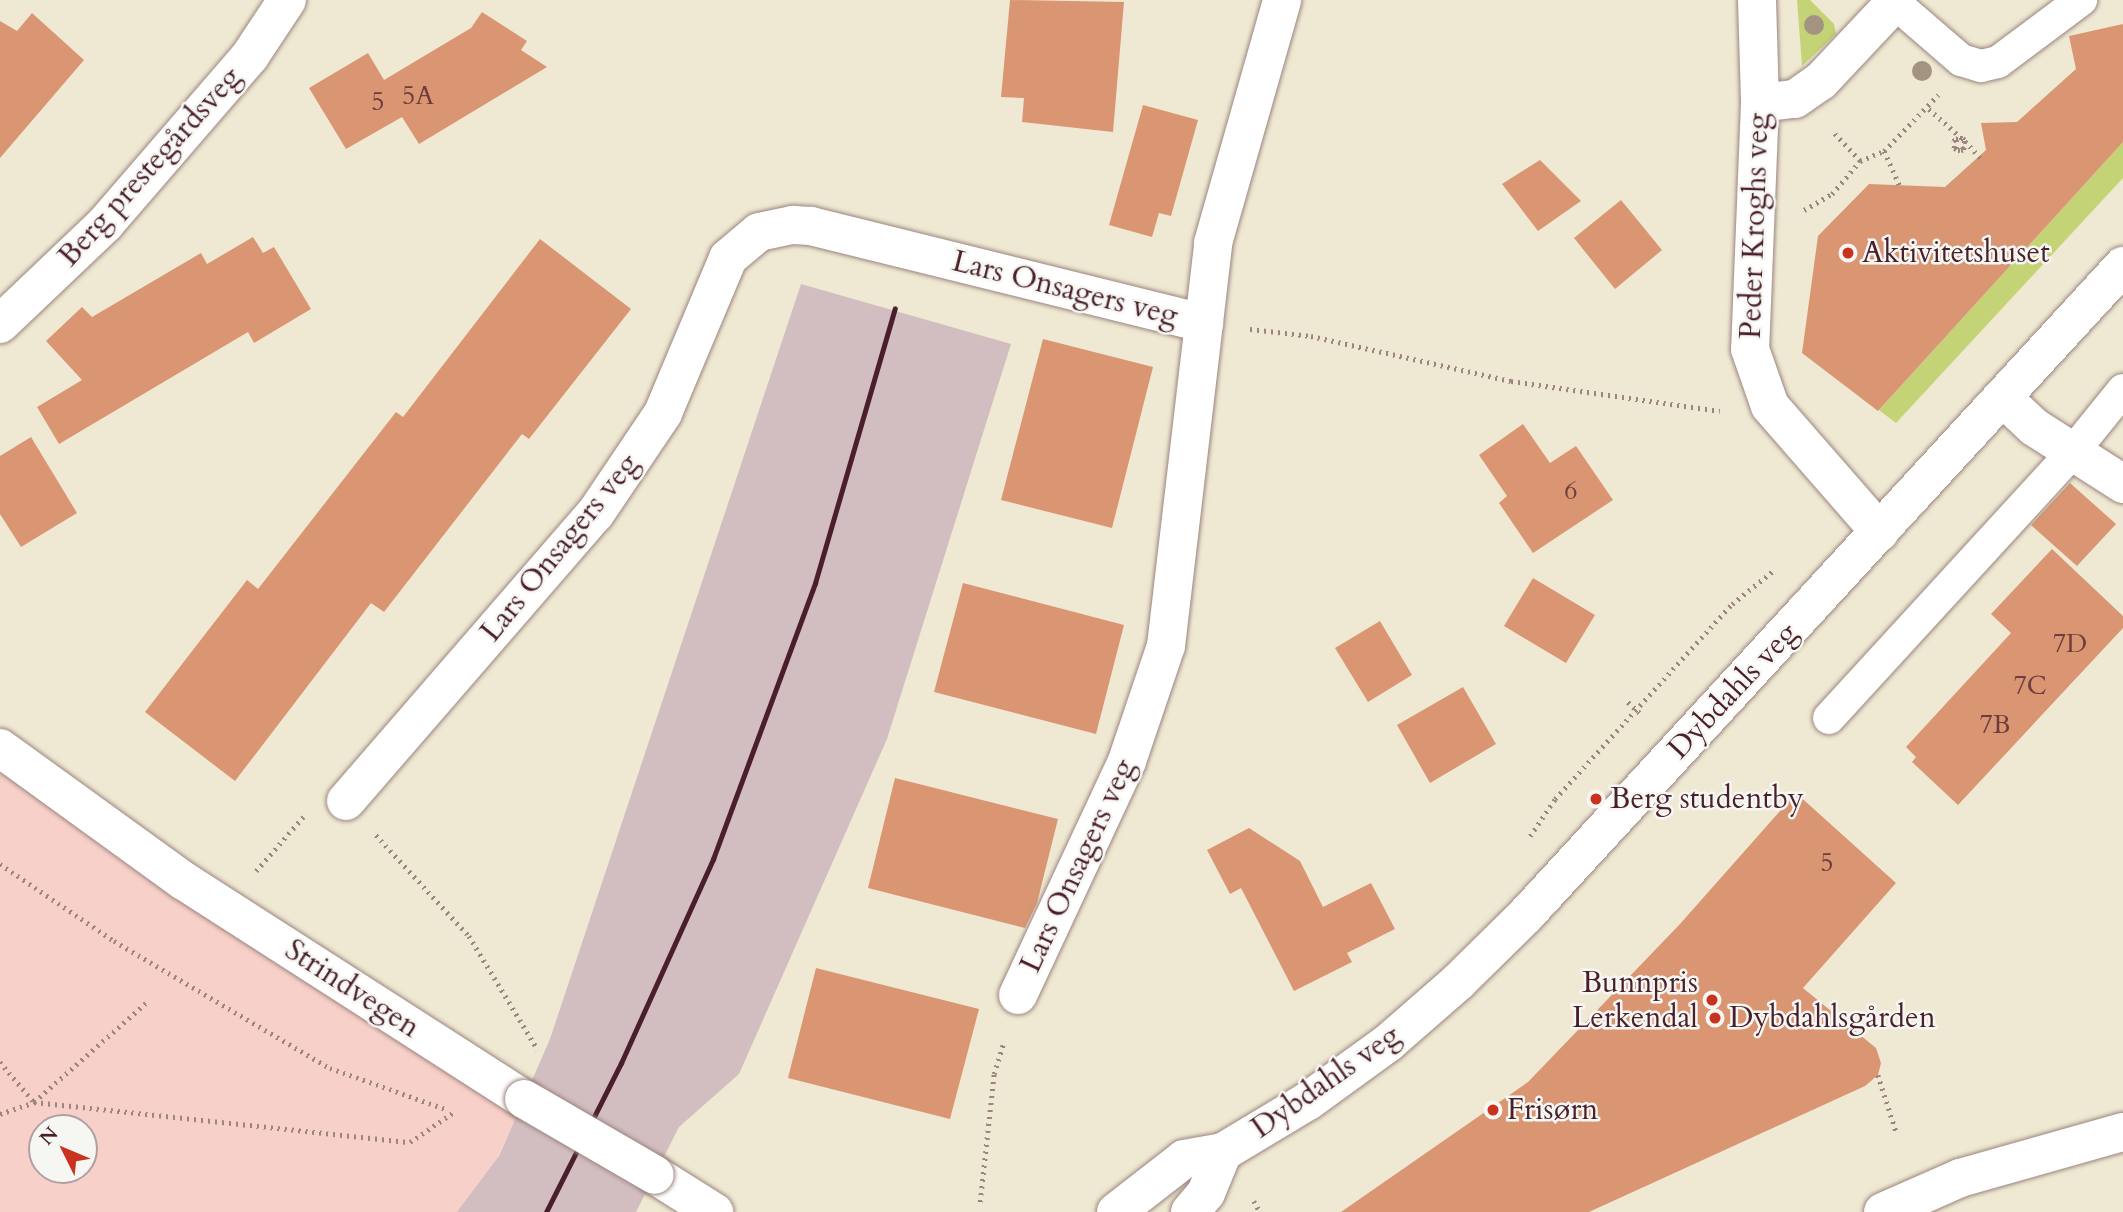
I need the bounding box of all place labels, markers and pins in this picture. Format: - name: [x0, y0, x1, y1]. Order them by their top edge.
- place label: Aktivitetshuset: [1862, 235, 2050, 271]
- marker: Aktivitetshuset: [1840, 245, 1856, 261]
- place label: Berg studentby: [1610, 781, 1804, 817]
- marker: Berg studentby: [1588, 791, 1604, 807]
- place label: Bunnpris Lerkendal: [1572, 965, 1698, 1036]
- marker: Bunnpris Lerkendal: [1704, 992, 1720, 1008]
- place label: Dybdahlsgården: [1729, 1000, 1936, 1036]
- marker: Dybdahlsgården: [1707, 1010, 1723, 1026]
- place label: Frisørn: [1507, 1092, 1598, 1128]
- marker: Frisørn: [1485, 1102, 1501, 1118]

